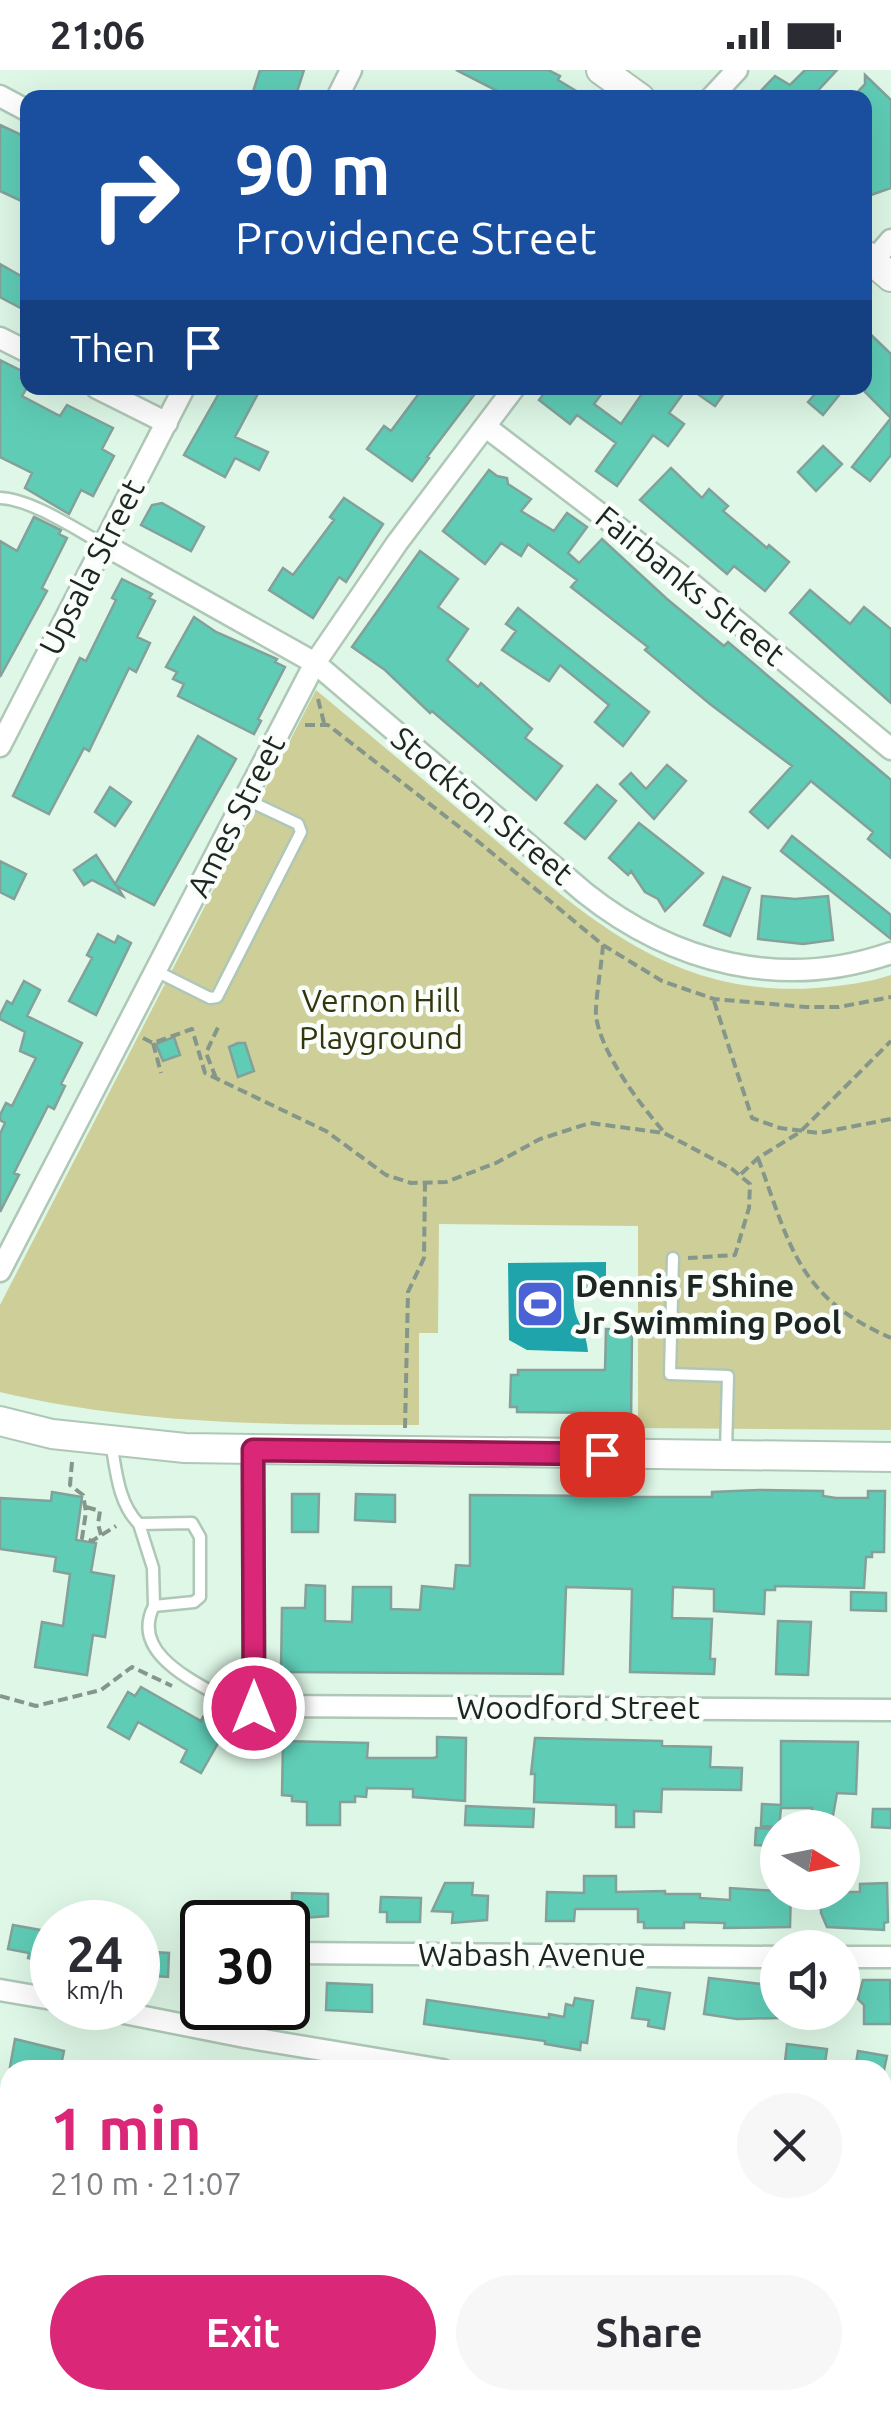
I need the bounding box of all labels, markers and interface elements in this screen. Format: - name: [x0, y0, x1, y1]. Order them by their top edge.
- text: 21:06: [50, 14, 145, 56]
- icon: right: [70, 130, 200, 260]
- text: 90 m: [235, 130, 391, 208]
- text: Providence Street: [235, 212, 597, 263]
- icon: arrive: [176, 320, 231, 375]
- text: Then: [70, 327, 156, 369]
- street label: Upsala Street: [31, 472, 151, 660]
- street label: Fairbanks Street: [589, 498, 792, 673]
- street label: Stockton Street: [385, 719, 581, 892]
- street label: Ames Street: [179, 728, 291, 902]
- park label: Vernon Hill Playground: [299, 982, 463, 1055]
- place label: Dennis F Shine Jr Swimming Pool: [575, 1267, 842, 1340]
- sports icon: Dennis F Shine Jr Swimming Pool: [514, 1278, 566, 1330]
- pin: [560, 1412, 645, 1497]
- icon: arrive: [575, 1427, 630, 1482]
- position arrow: [202, 1656, 306, 1760]
- street label: Woodford Street: [456, 1689, 700, 1725]
- north arrow: [760, 1810, 860, 1910]
- map controls: [760, 1810, 860, 2030]
- speed limit sign: 30: [180, 1900, 310, 2030]
- text: 24: [67, 1925, 123, 1981]
- button: sound: [760, 1930, 860, 2030]
- street label: Wabash Avenue: [418, 1936, 646, 1972]
- text: km/h: [66, 1976, 124, 2004]
- button: close: [737, 2093, 842, 2198]
- text: 1 min: [50, 2094, 202, 2161]
- text: 210 m · 21:07: [50, 2165, 242, 2201]
- button: Exit: [50, 2275, 436, 2390]
- button: Share: [456, 2275, 842, 2390]

